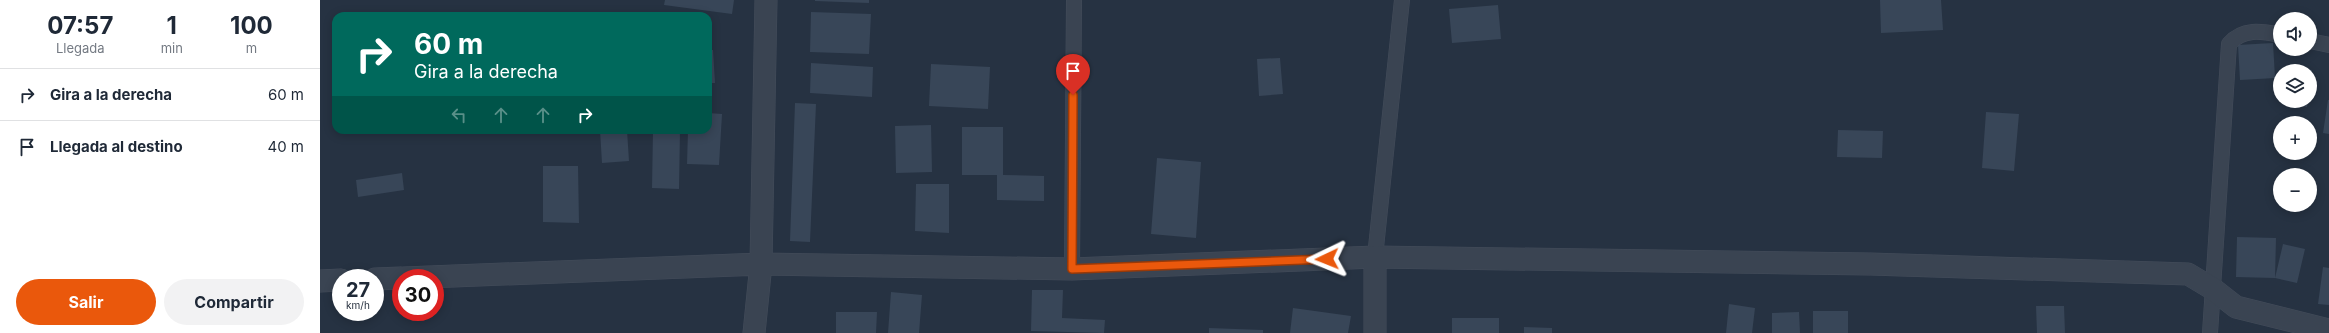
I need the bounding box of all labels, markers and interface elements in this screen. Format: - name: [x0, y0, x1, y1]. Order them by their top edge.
- text: 07:57: [47, 11, 113, 40]
- text: 1: [167, 11, 177, 40]
- text: 100: [230, 11, 273, 40]
- map controls: [2273, 12, 2317, 212]
- button: sound: [2273, 12, 2317, 56]
- text: 60 m: [414, 27, 483, 61]
- icon: right: [348, 28, 400, 80]
- text: Llegada: [56, 40, 105, 56]
- text: min: [161, 40, 183, 56]
- text: m: [246, 40, 257, 56]
- pin: [1056, 54, 1090, 95]
- icon: arrive: [1062, 60, 1084, 82]
- text: Gira a la derecha: [414, 61, 558, 82]
- button: layers: [2273, 64, 2317, 108]
- icon: right: [16, 84, 38, 106]
- text: Gira a la derecha: [50, 85, 172, 104]
- text: 60 m: [268, 85, 304, 104]
- icon: left: [448, 104, 470, 126]
- icon: ahead: [490, 104, 512, 126]
- icon: ahead: [532, 104, 554, 126]
- icon: right: [574, 104, 596, 126]
- button: +: [2273, 116, 2317, 160]
- icon: arrive: [16, 136, 38, 158]
- text: Llegada al destino: [50, 137, 183, 156]
- text: 40 m: [267, 137, 304, 156]
- button: −: [2273, 168, 2317, 212]
- position arrow: [1306, 238, 1348, 280]
- speed limit sign: 30: [392, 269, 444, 321]
- text: 27: [346, 278, 370, 302]
- button: Salir: [16, 279, 156, 325]
- button: Compartir: [164, 279, 304, 325]
- text: km/h: [346, 299, 370, 311]

